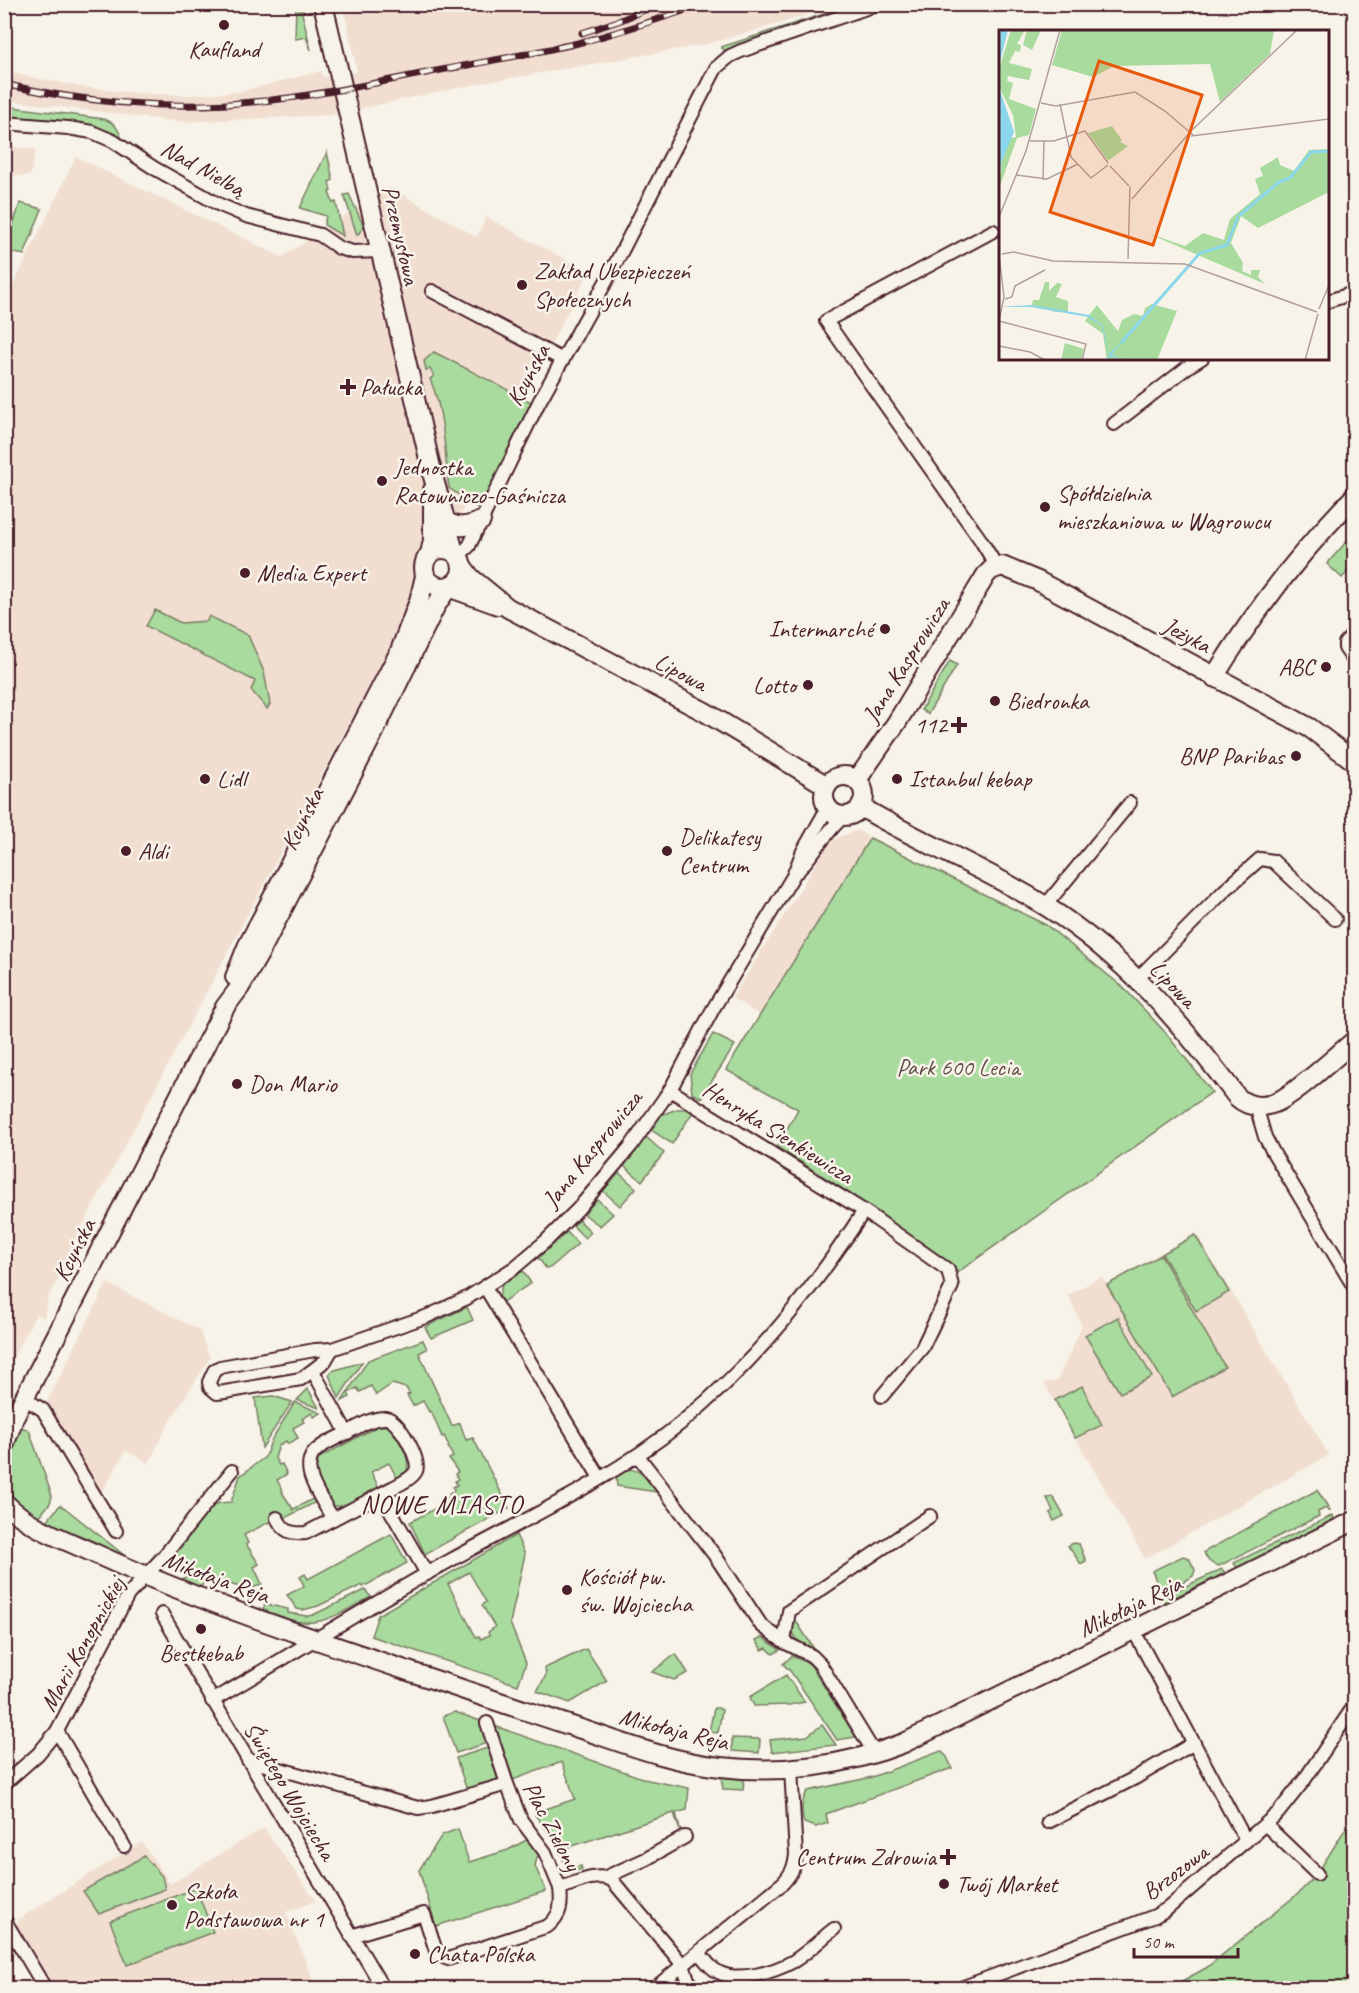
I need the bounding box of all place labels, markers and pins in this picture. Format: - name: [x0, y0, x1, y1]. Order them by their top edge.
- marker: Kaufland: [217, 18, 231, 32]
- place label: Kaufland: [188, 34, 263, 64]
- place label: Zakład Ubezpieczeń Społecznych: [534, 256, 692, 314]
- marker: Zakład Ubezpieczeń Społecznych: [515, 278, 529, 292]
- place label: Pałucka: [360, 372, 423, 402]
- marker: Pałucka: [341, 380, 355, 394]
- place label: Jednostka Ratowniczo-Gaśnicza: [393, 452, 566, 510]
- marker: Jednostka Ratowniczo-Gaśnicza: [375, 474, 389, 488]
- place label: Spółdzielnia mieszkaniowa w Wągrowcu: [1057, 478, 1272, 536]
- marker: Spółdzielnia mieszkaniowa w Wągrowcu: [1038, 500, 1052, 514]
- place label: Media Expert: [257, 558, 368, 588]
- marker: Media Expert: [238, 566, 252, 580]
- place label: Intermarché: [769, 614, 877, 644]
- marker: Intermarché: [878, 622, 892, 636]
- place label: ABC: [1278, 652, 1317, 682]
- marker: ABC: [1319, 660, 1333, 674]
- place label: Lotto: [753, 670, 799, 700]
- marker: Lotto: [801, 678, 815, 692]
- place label: Biedronka: [1007, 686, 1090, 716]
- marker: Biedronka: [988, 694, 1002, 708]
- place label: 112: [915, 710, 949, 740]
- marker: 112: [952, 718, 966, 732]
- place label: BNP Paribas: [1179, 741, 1286, 771]
- marker: BNP Paribas: [1289, 749, 1303, 763]
- place label: Lidl: [217, 764, 249, 794]
- place label: Istanbul kebap: [909, 764, 1033, 794]
- marker: Lidl: [198, 772, 212, 786]
- marker: Istanbul kebap: [890, 772, 904, 786]
- place label: Delikatesy Centrum: [679, 822, 762, 880]
- place label: Aldi: [138, 836, 171, 866]
- marker: Aldi: [119, 844, 133, 858]
- marker: Delikatesy Centrum: [660, 844, 674, 858]
- place label: Don Mario: [249, 1069, 338, 1099]
- marker: Don Mario: [230, 1077, 244, 1091]
- place label: Kościół pw. św. Wojciecha: [579, 1561, 693, 1619]
- marker: Kościół pw. św. Wojciecha: [560, 1583, 574, 1597]
- marker: Bestkebab: [194, 1622, 208, 1636]
- place label: Bestkebab: [159, 1638, 244, 1668]
- place label: Centrum Zdrowia: [796, 1842, 937, 1872]
- marker: Centrum Zdrowia: [941, 1850, 955, 1864]
- place label: Twój Market: [956, 1869, 1059, 1899]
- place label: Szkoła Podstawowa nr 1: [184, 1876, 325, 1934]
- marker: Twój Market: [937, 1877, 951, 1891]
- marker: Szkoła Podstawowa nr 1: [165, 1898, 179, 1912]
- place label: Chata Polska: [427, 1939, 536, 1969]
- marker: Chata Polska: [408, 1947, 422, 1961]

